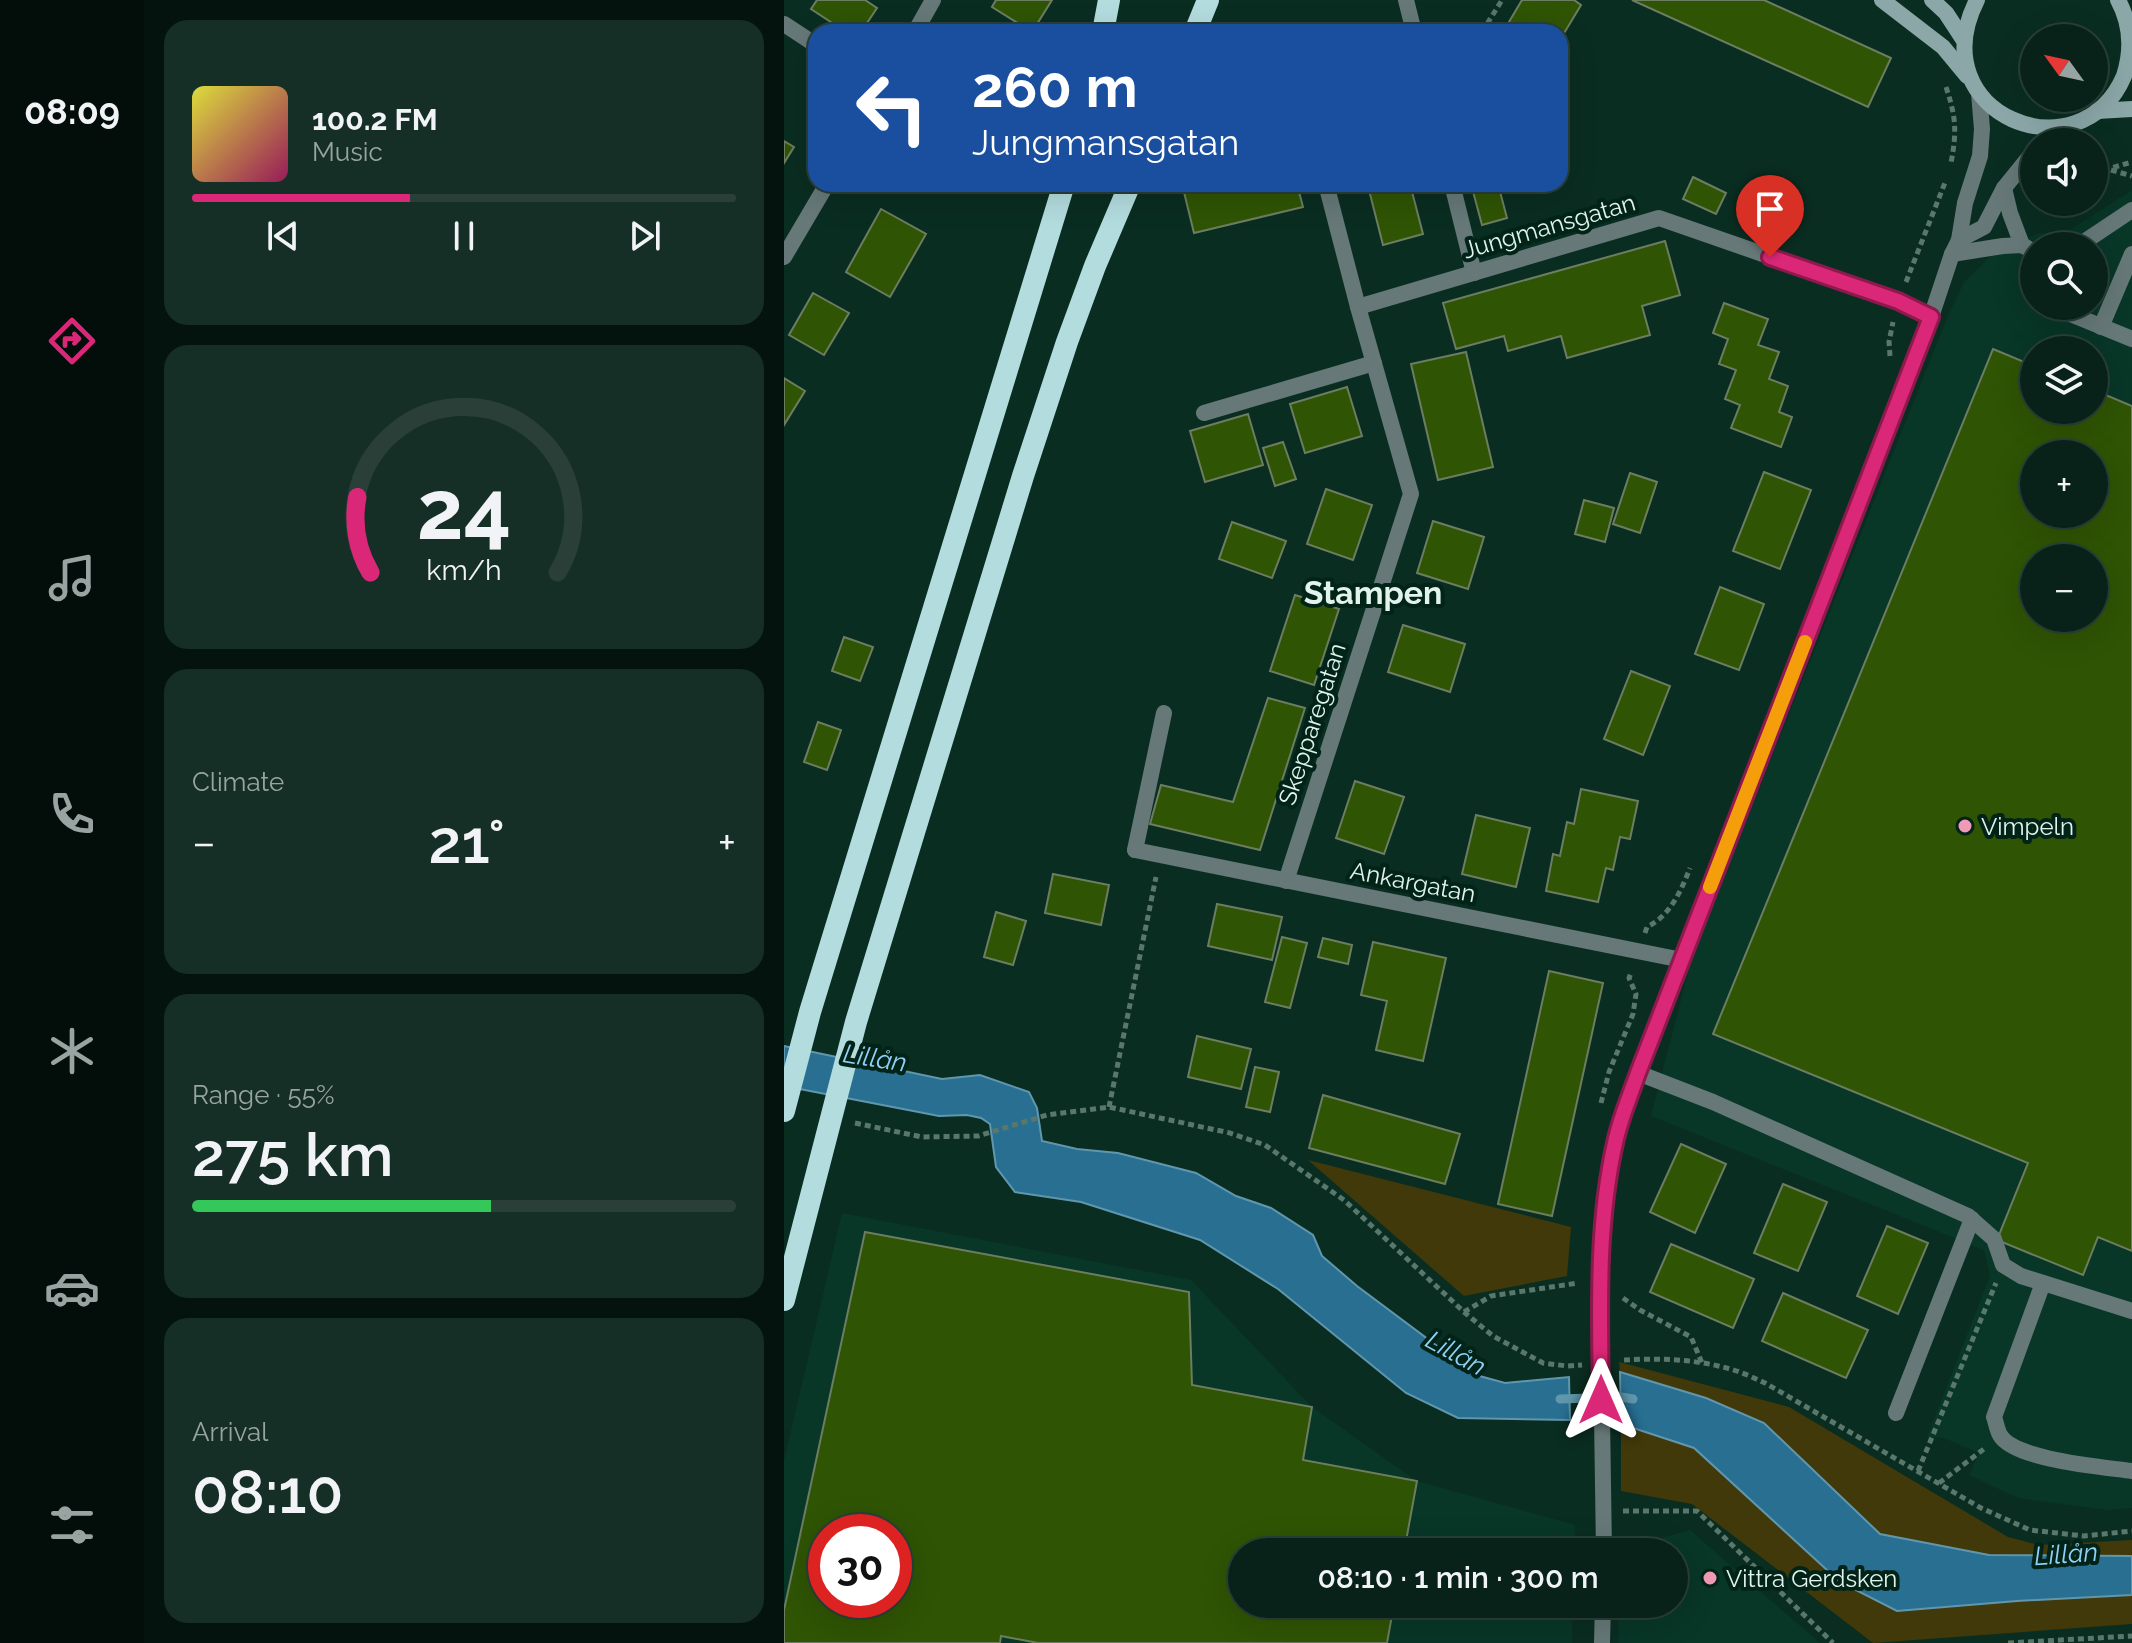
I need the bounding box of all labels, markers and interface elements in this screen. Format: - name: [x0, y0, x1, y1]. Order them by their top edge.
- north arrow: [2020, 24, 2108, 112]
- map controls: [2020, 24, 2108, 632]
- text: 260 m: [972, 54, 1138, 120]
- icon: left: [840, 56, 944, 160]
- text: 08:09: [24, 90, 120, 132]
- text: 100.2 FM: [312, 102, 438, 137]
- text: Jungmansgatan: [972, 121, 1239, 163]
- button: sound: [2020, 128, 2108, 216]
- text: Music: [312, 137, 383, 167]
- pin: [1736, 175, 1804, 257]
- icon: arrive: [1748, 187, 1792, 231]
- street label: Jungmansgatan: [1459, 188, 1639, 264]
- icon: previous: [261, 214, 305, 258]
- icon: pause: [442, 214, 486, 258]
- icon: next: [623, 214, 667, 258]
- button: search: [2020, 232, 2108, 320]
- icon: directions: [44, 313, 100, 369]
- button: layers: [2020, 336, 2108, 424]
- button: +: [2020, 440, 2108, 528]
- text: 24: [417, 460, 511, 557]
- button: −: [2020, 544, 2108, 632]
- icon: music: [44, 550, 100, 606]
- text: km/h: [426, 553, 502, 587]
- district label: Stampen: [1304, 574, 1442, 611]
- street label: Skepparegatan: [1272, 639, 1352, 809]
- text: Climate: [192, 767, 284, 797]
- icon: phone: [44, 786, 100, 842]
- text: 21°: [428, 807, 505, 877]
- place label: Vimpeln: [1981, 812, 2074, 841]
- text: −: [192, 817, 216, 868]
- text: +: [718, 817, 736, 868]
- marker: Vimpeln: [1956, 817, 1974, 835]
- street label: Ankargatan: [1348, 856, 1478, 908]
- icon: climate: [44, 1023, 100, 1079]
- water label: Lillån: [841, 1038, 909, 1078]
- text: Range · 55%: [192, 1080, 335, 1110]
- text: 275 km: [192, 1120, 393, 1190]
- icon: car: [44, 1260, 100, 1316]
- water label: Lillån: [1421, 1324, 1491, 1382]
- position arrow: [1559, 1358, 1643, 1442]
- text: Arrival: [192, 1417, 268, 1447]
- text: 08:10: [192, 1457, 343, 1527]
- icon: filters: [44, 1497, 100, 1553]
- speed limit sign: 30: [808, 1514, 912, 1618]
- water label: Lillån: [2033, 1537, 2099, 1571]
- text: 08:10 · 1 min · 300 m: [1317, 1560, 1599, 1595]
- place label: Vittra Gerdsken: [1726, 1564, 1897, 1593]
- marker: Vittra Gerdsken: [1701, 1569, 1719, 1587]

